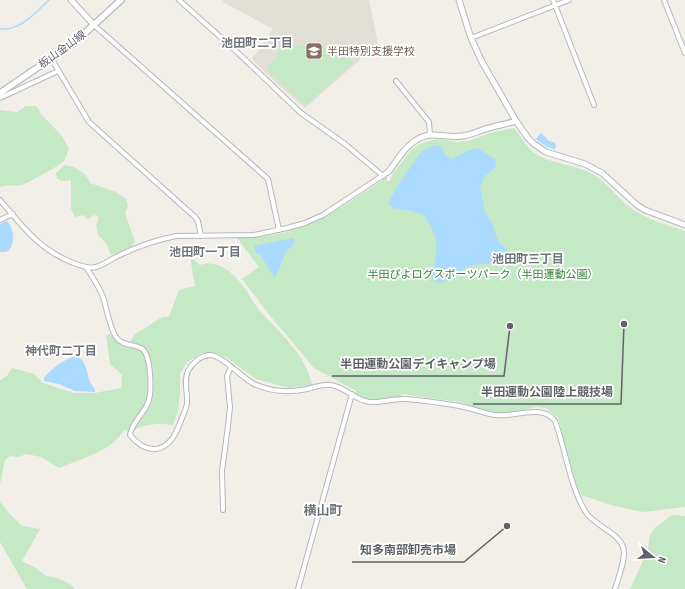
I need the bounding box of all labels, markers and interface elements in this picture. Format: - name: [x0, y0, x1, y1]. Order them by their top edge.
- street label: 板山金山線: [36, 28, 88, 71]
- district label: 池田町二丁目: [221, 36, 293, 51]
- school or university icon: 半田特別支援学校: [304, 41, 324, 61]
- place label: 半田特別支援学校: [327, 45, 415, 58]
- district label: 池田町一丁目: [169, 245, 241, 260]
- district label: 池田町三丁目: [492, 252, 564, 267]
- park label: 半田ぴよログスポーツパーク（半田運動公園）: [368, 268, 598, 281]
- district label: 神代町二丁目: [25, 344, 97, 359]
- callout: 半田運動公園デイキャンプ場: [332, 352, 504, 376]
- text: 半田運動公園デイキャンプ場: [340, 357, 496, 372]
- callout: 半田運動公園陸上競技場: [473, 380, 621, 404]
- text: 半田運動公園陸上競技場: [481, 385, 613, 400]
- district label: 横山町: [303, 503, 343, 519]
- north arrow: [633, 537, 673, 577]
- callout: 知多南部卸売市場: [352, 538, 464, 562]
- text: 知多南部卸売市場: [360, 543, 456, 558]
- text: N: [655, 555, 669, 565]

